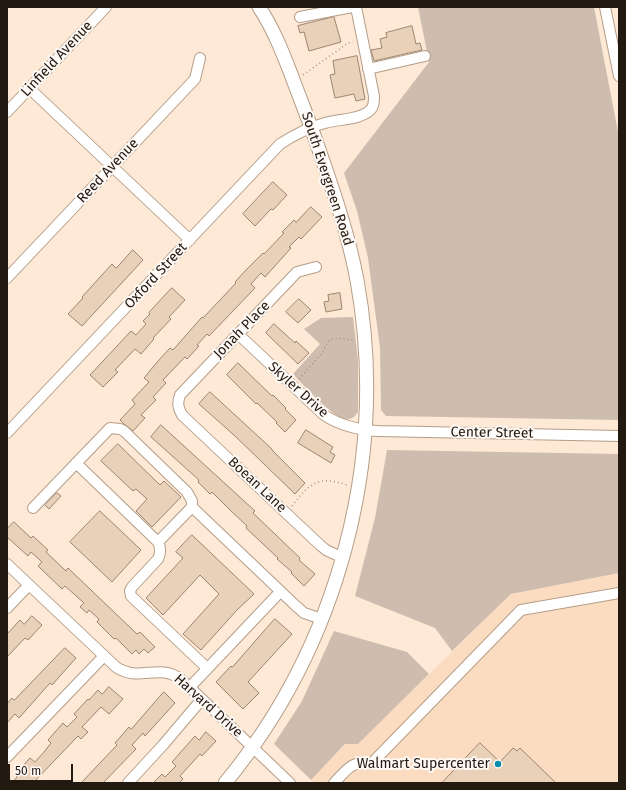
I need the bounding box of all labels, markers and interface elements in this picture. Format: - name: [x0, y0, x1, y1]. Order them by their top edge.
- street label: Linfield Avenue: [18, 18, 96, 100]
- street label: South Evergreen Road: [297, 110, 357, 248]
- street label: Reed Avenue: [74, 135, 142, 207]
- street label: Oxford Street: [121, 240, 191, 312]
- street label: Jonah Place: [210, 298, 274, 362]
- street label: Skyler Drive: [264, 359, 332, 421]
- street label: Center Street: [450, 424, 534, 442]
- street label: Boean Lane: [224, 454, 290, 516]
- street label: Harvard Drive: [170, 671, 246, 741]
- scale bar: [10, 756, 75, 782]
- place label: Walmart Supercenter: [357, 756, 490, 772]
- marker: Walmart Supercenter: [493, 759, 503, 769]
- text: 50 m: [15, 764, 41, 778]

